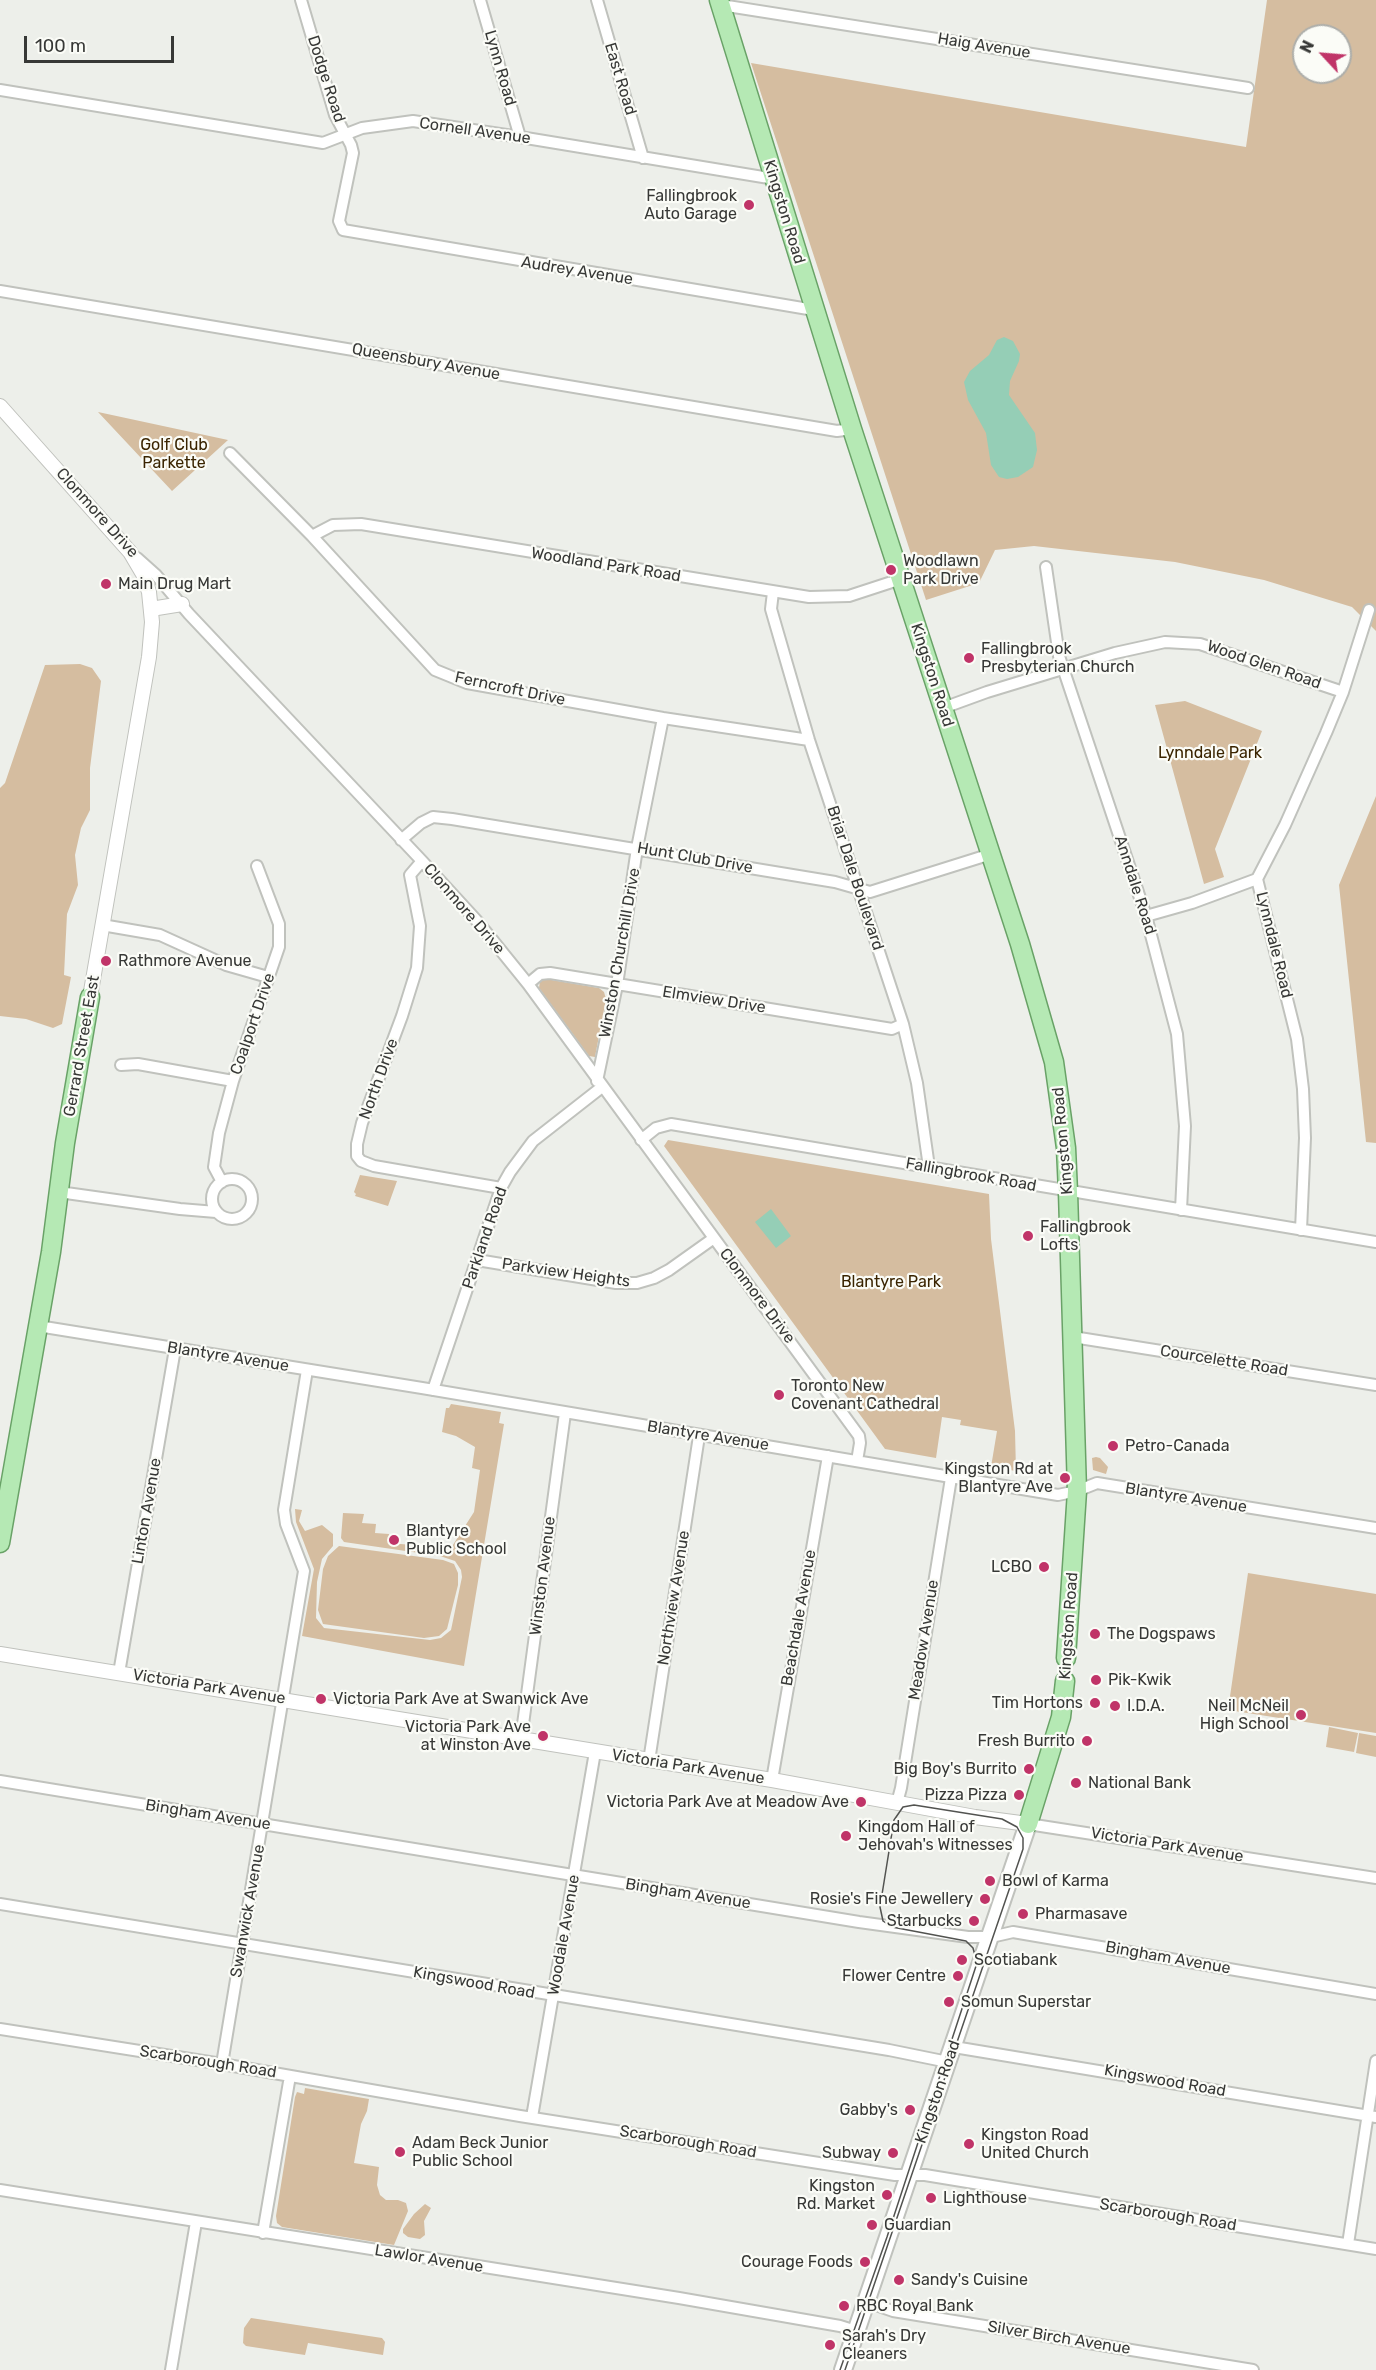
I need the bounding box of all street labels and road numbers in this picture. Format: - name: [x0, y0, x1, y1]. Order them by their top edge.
- street label: Lynn Road: [480, 28, 520, 108]
- street label: Haig Avenue: [936, 29, 1032, 63]
- street label: Dodge Road: [303, 33, 349, 125]
- street label: East Road: [600, 40, 640, 118]
- street label: Cornell Avenue: [418, 114, 532, 148]
- street label: Kingston Road: [759, 158, 809, 266]
- street label: Audrey Avenue: [520, 253, 634, 289]
- street label: Queensbury Avenue: [350, 339, 502, 385]
- street label: Clonmore Drive: [52, 464, 142, 562]
- street label: Woodland Park Road: [530, 544, 682, 586]
- street label: Kingston Road: [906, 621, 958, 729]
- street label: Wood Glen Road: [1204, 636, 1324, 694]
- street label: Ferncroft Drive: [453, 668, 567, 710]
- street label: Briar Dale Boulevard: [823, 803, 887, 953]
- street label: Anndale Road: [1110, 833, 1160, 937]
- street label: Hunt Club Drive: [636, 838, 754, 878]
- street label: Clonmore Drive: [419, 860, 509, 958]
- street label: Winston Churchill Drive: [596, 867, 644, 1039]
- street label: Lynndale Road: [1252, 890, 1296, 1000]
- street label: Coalport Drive: [227, 971, 279, 1077]
- street label: Gerrard Street East: [60, 974, 104, 1118]
- street label: Elmview Drive: [661, 982, 767, 1018]
- street label: North Drive: [355, 1036, 403, 1122]
- street label: Kingston Road: [1049, 1086, 1077, 1196]
- street label: Fallingbrook Road: [904, 1154, 1038, 1196]
- street label: Parkland Road: [458, 1184, 512, 1292]
- street label: Clonmore Drive: [715, 1245, 799, 1347]
- street label: Parkview Heights: [501, 1254, 631, 1292]
- street label: Blantyre Avenue: [166, 1338, 290, 1376]
- street label: Courcelette Road: [1159, 1341, 1289, 1381]
- street label: Blantyre Avenue: [646, 1417, 770, 1455]
- street label: Linton Avenue: [128, 1456, 166, 1566]
- street label: Blantyre Avenue: [1124, 1479, 1248, 1517]
- street label: Winston Avenue: [526, 1515, 560, 1637]
- street label: Northview Avenue: [654, 1529, 694, 1667]
- street label: Beachdale Avenue: [778, 1548, 820, 1688]
- street label: Kingston Road: [1056, 1572, 1082, 1680]
- street label: Meadow Avenue: [905, 1578, 943, 1702]
- street label: Victoria Park Avenue: [131, 1665, 287, 1709]
- street label: Victoria Park Avenue: [610, 1745, 766, 1789]
- street label: Bingham Avenue: [144, 1796, 272, 1834]
- street label: Victoria Park Avenue: [1089, 1823, 1245, 1867]
- street label: Swanwick Avenue: [227, 1843, 269, 1979]
- street label: Woodale Avenue: [544, 1873, 584, 1997]
- street label: Bingham Avenue: [624, 1875, 752, 1913]
- street label: Bingham Avenue: [1104, 1938, 1232, 1978]
- street label: Kingswood Road: [412, 1963, 536, 2003]
- street label: Kingston Road: [911, 2038, 965, 2146]
- street label: Scarborough Road: [138, 2042, 278, 2082]
- street label: Kingswood Road: [1103, 2061, 1227, 2101]
- street label: Scarborough Road: [618, 2122, 758, 2162]
- street label: Scarborough Road: [1098, 2195, 1238, 2235]
- street label: Lawlor Avenue: [373, 2241, 485, 2277]
- street label: Silver Birch Avenue: [986, 2317, 1132, 2359]

